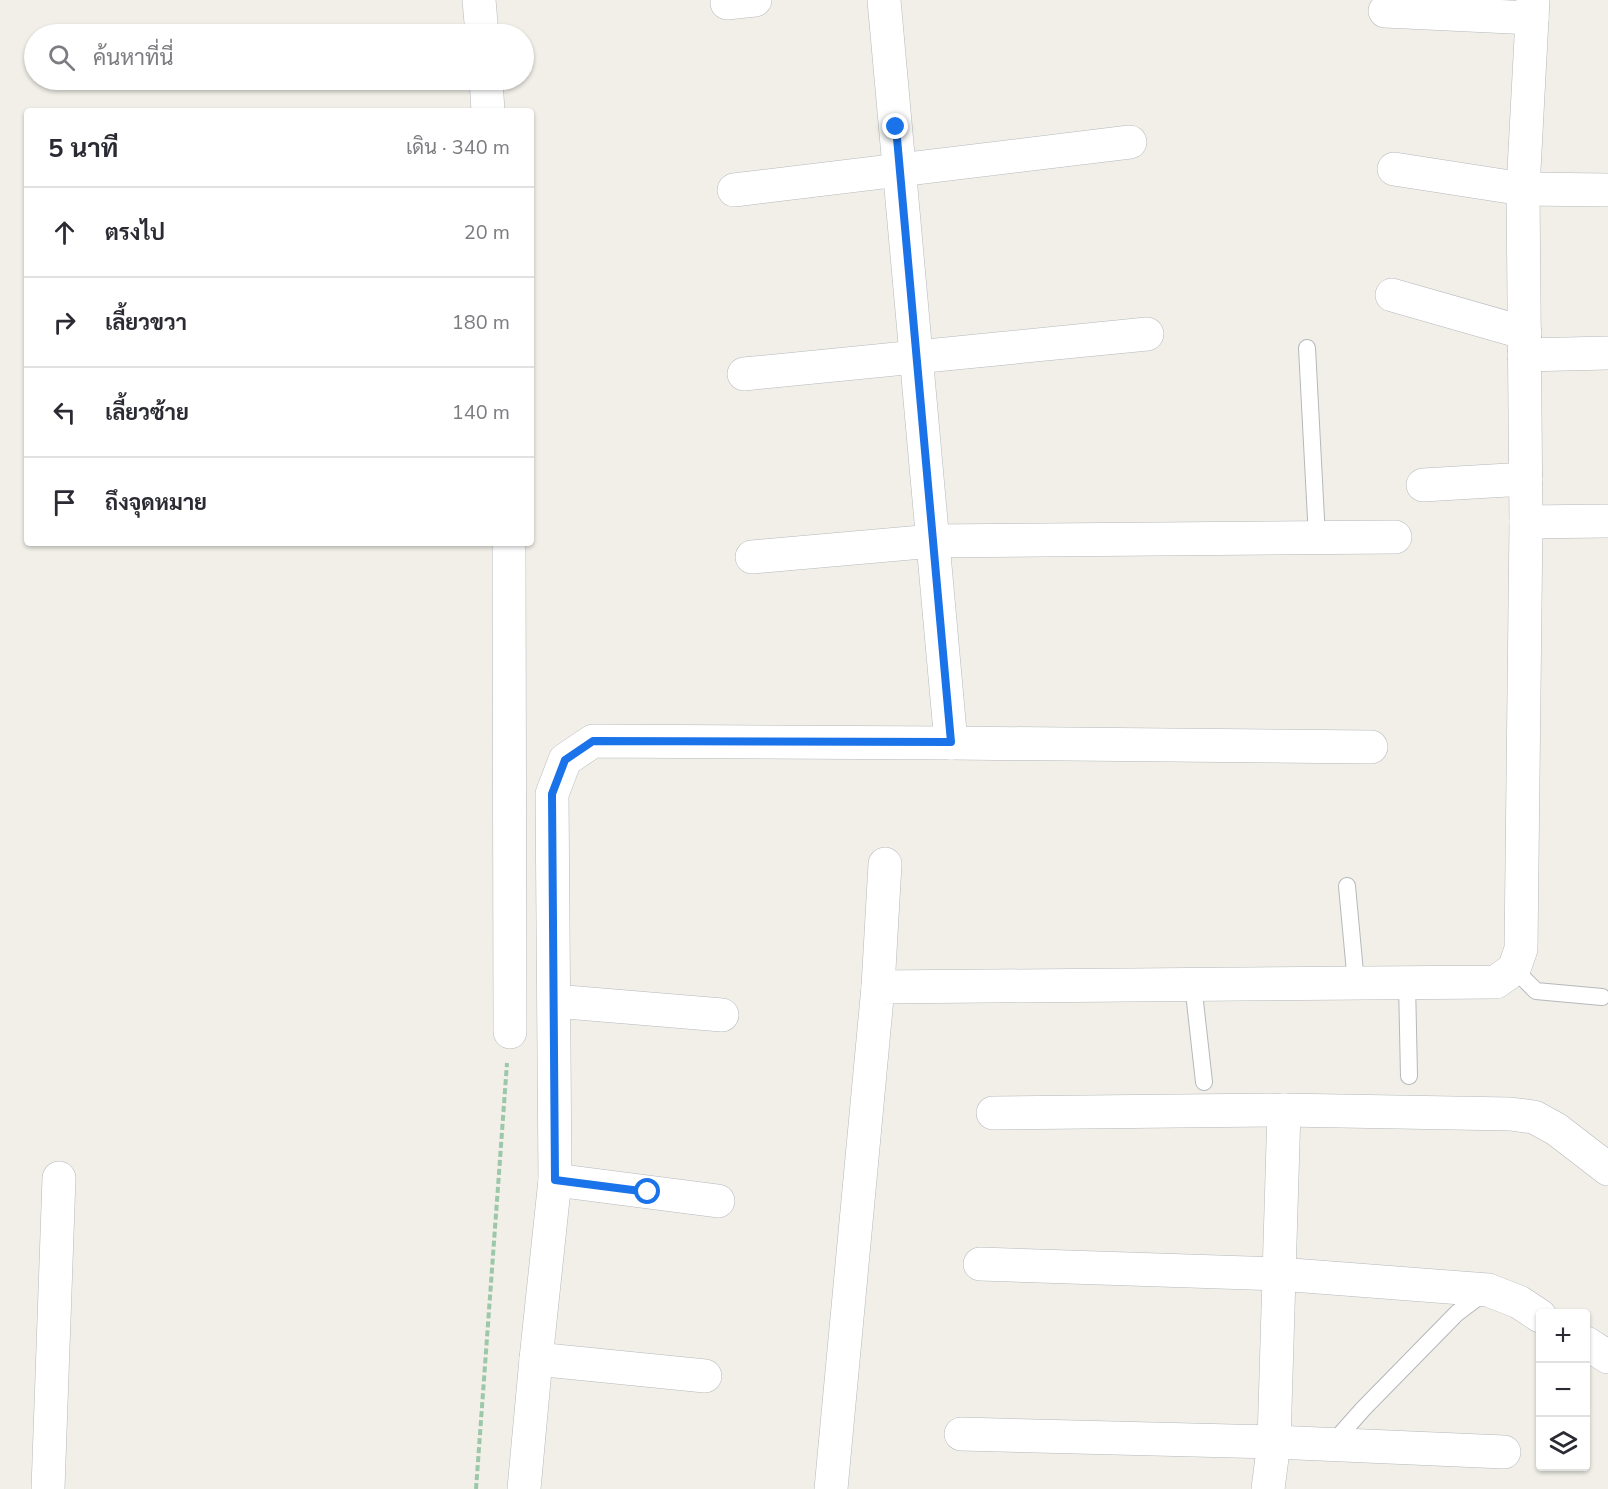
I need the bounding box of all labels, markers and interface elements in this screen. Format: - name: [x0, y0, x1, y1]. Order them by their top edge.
- search box: [24, 24, 534, 90]
- icon: search: [45, 41, 78, 74]
- text: ค้นหาที่นี่: [93, 43, 173, 73]
- route end: [882, 113, 908, 139]
- text: 5 นาที: [48, 131, 118, 166]
- text: เดิน · 340 m: [406, 134, 510, 161]
- icon: ahead: [48, 216, 81, 249]
- text: ตรงไป: [105, 218, 165, 248]
- text: 20 m: [464, 219, 510, 246]
- icon: right: [48, 306, 81, 339]
- text: เลี้ยวขวา: [105, 308, 187, 338]
- text: 180 m: [452, 309, 510, 336]
- icon: left: [48, 396, 81, 429]
- text: เลี้ยวซ้าย: [105, 398, 189, 428]
- text: 140 m: [452, 399, 510, 426]
- icon: arrive: [48, 486, 81, 519]
- text: ถึงจุดหมาย: [105, 488, 207, 518]
- route start: [634, 1178, 660, 1204]
- map controls: [1536, 1309, 1590, 1471]
- button: +: [1536, 1309, 1590, 1363]
- button: −: [1536, 1363, 1590, 1417]
- button: layers: [1536, 1417, 1590, 1471]

